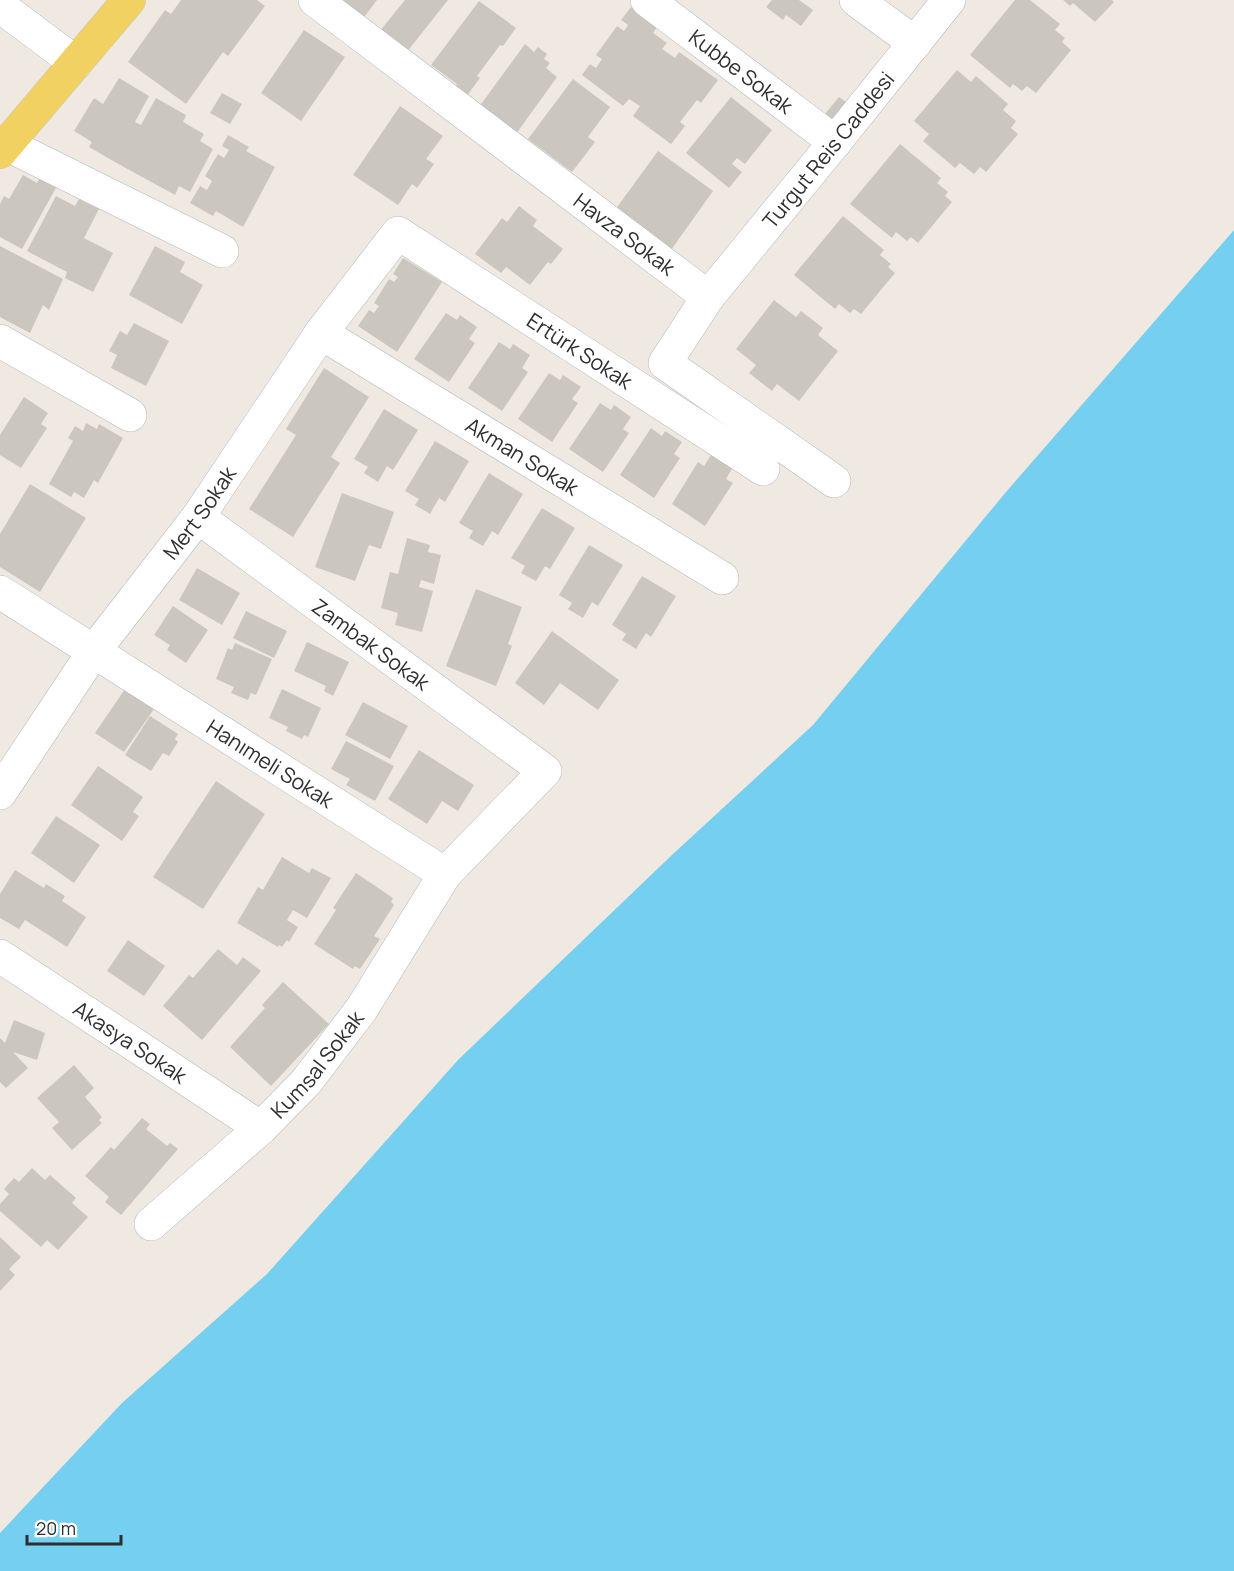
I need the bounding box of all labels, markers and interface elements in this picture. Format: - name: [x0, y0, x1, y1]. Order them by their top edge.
- street label: Kubbe Sokak: [683, 23, 799, 120]
- street label: Turgut Reis Caddesi: [756, 66, 900, 234]
- street label: Havza Sokak: [568, 186, 682, 282]
- street label: Ertürk Sokak: [522, 306, 639, 395]
- street label: Akman Sokak: [461, 411, 585, 502]
- street label: Mert Sokak: [156, 460, 242, 565]
- street label: Zambak Sokak: [307, 592, 436, 697]
- street label: Hanımeli Sokak: [201, 713, 340, 814]
- street label: Akasya Sokak: [68, 994, 193, 1090]
- street label: Kumsal Sokak: [264, 1004, 370, 1124]
- scale bar: [27, 1508, 122, 1546]
- text: 20 m: [36, 1516, 76, 1540]

